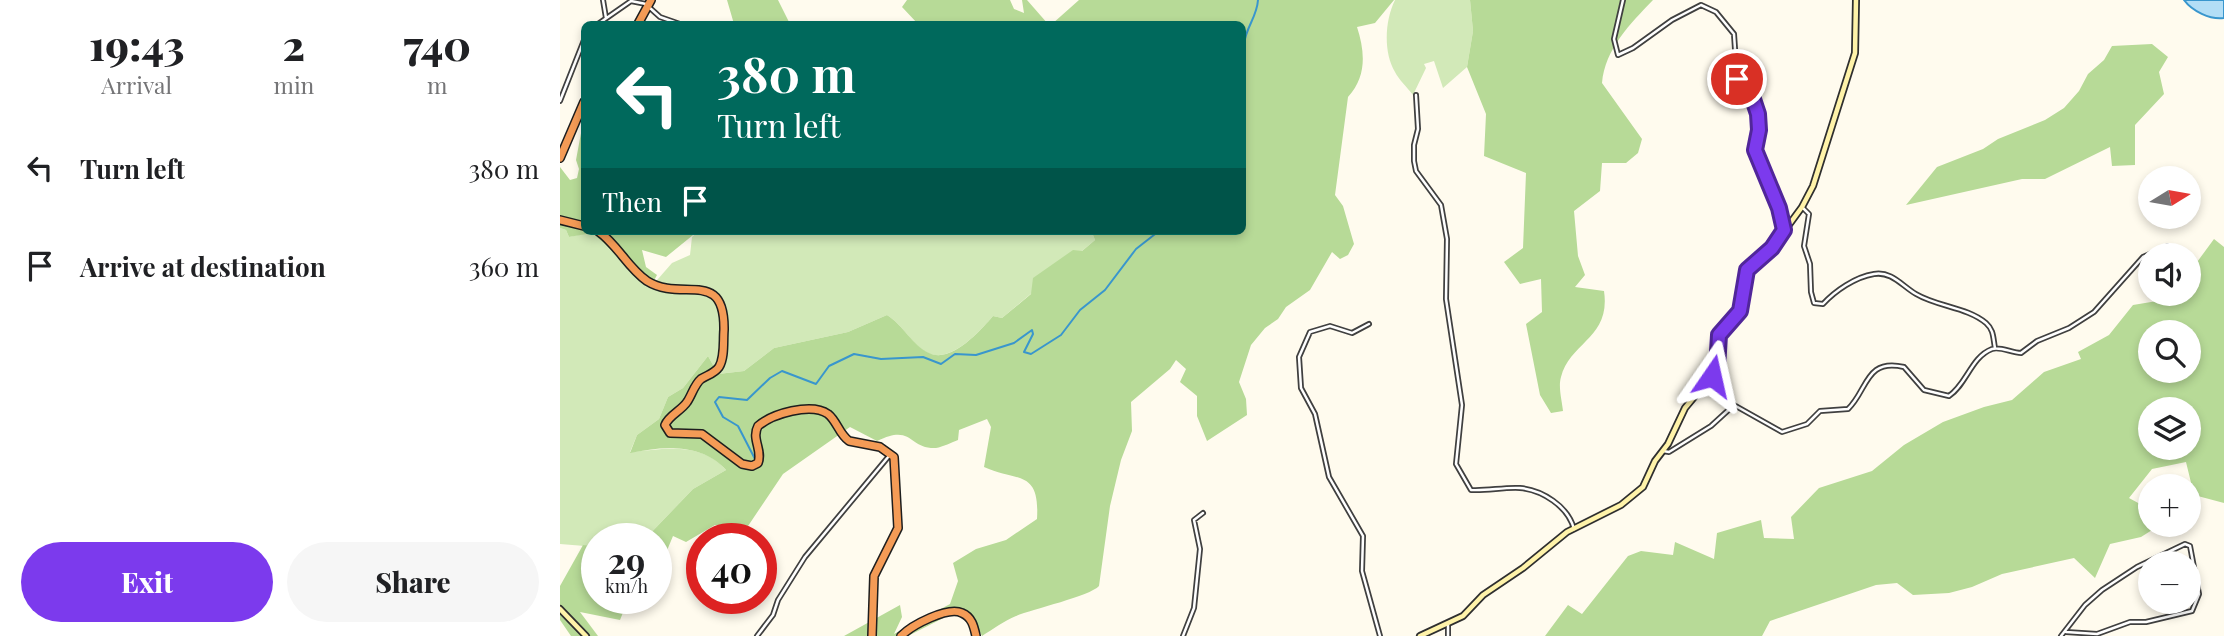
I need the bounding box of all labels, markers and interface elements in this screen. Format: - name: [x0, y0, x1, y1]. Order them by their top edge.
- text: 19:43: [89, 16, 185, 72]
- text: 2: [283, 16, 305, 72]
- text: 740: [403, 16, 471, 72]
- text: 380 m: [717, 40, 856, 105]
- icon: left: [602, 49, 693, 140]
- pin: [1707, 49, 1767, 109]
- icon: arrive: [1718, 60, 1756, 98]
- text: Arrival: [101, 69, 172, 100]
- text: min: [273, 69, 314, 100]
- text: m: [427, 69, 447, 100]
- text: Turn left: [717, 103, 841, 146]
- icon: left: [21, 149, 59, 187]
- text: Turn left: [80, 151, 185, 186]
- text: 380 m: [469, 151, 539, 186]
- north arrow: [2138, 166, 2202, 229]
- map controls: [2138, 166, 2201, 614]
- icon: arrive: [676, 182, 714, 220]
- text: Then: [602, 184, 662, 219]
- button: sound: [2138, 243, 2201, 306]
- icon: arrive: [21, 247, 59, 285]
- text: Arrive at destination: [80, 249, 326, 284]
- text: 360 m: [469, 249, 539, 284]
- button: search: [2138, 320, 2201, 383]
- position arrow: [1675, 339, 1749, 413]
- button: layers: [2138, 397, 2201, 460]
- button: +: [2138, 474, 2201, 537]
- speed limit sign: 40: [686, 523, 777, 614]
- text: 29: [608, 536, 645, 583]
- button: Exit: [21, 542, 273, 622]
- button: Share: [287, 542, 539, 622]
- button: −: [2138, 551, 2201, 614]
- text: km/h: [605, 574, 648, 598]

